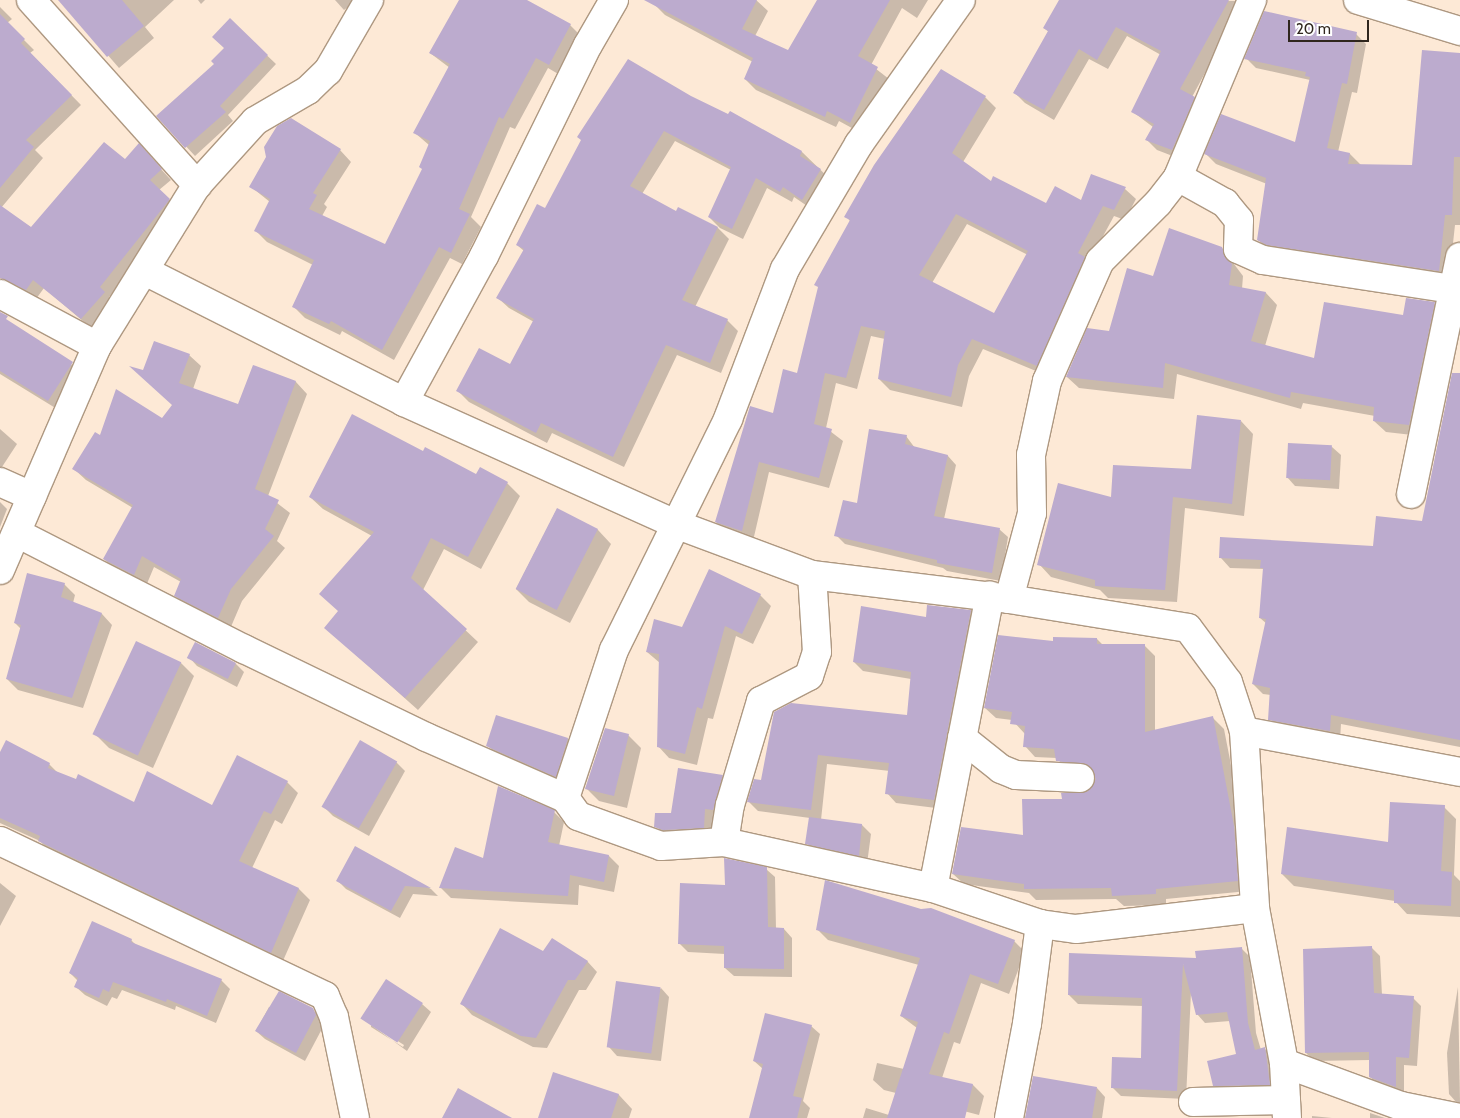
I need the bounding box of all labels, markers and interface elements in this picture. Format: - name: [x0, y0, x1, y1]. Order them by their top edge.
- scale bar: [1290, 10, 1371, 42]
- text: 20 m: [1296, 20, 1331, 38]

